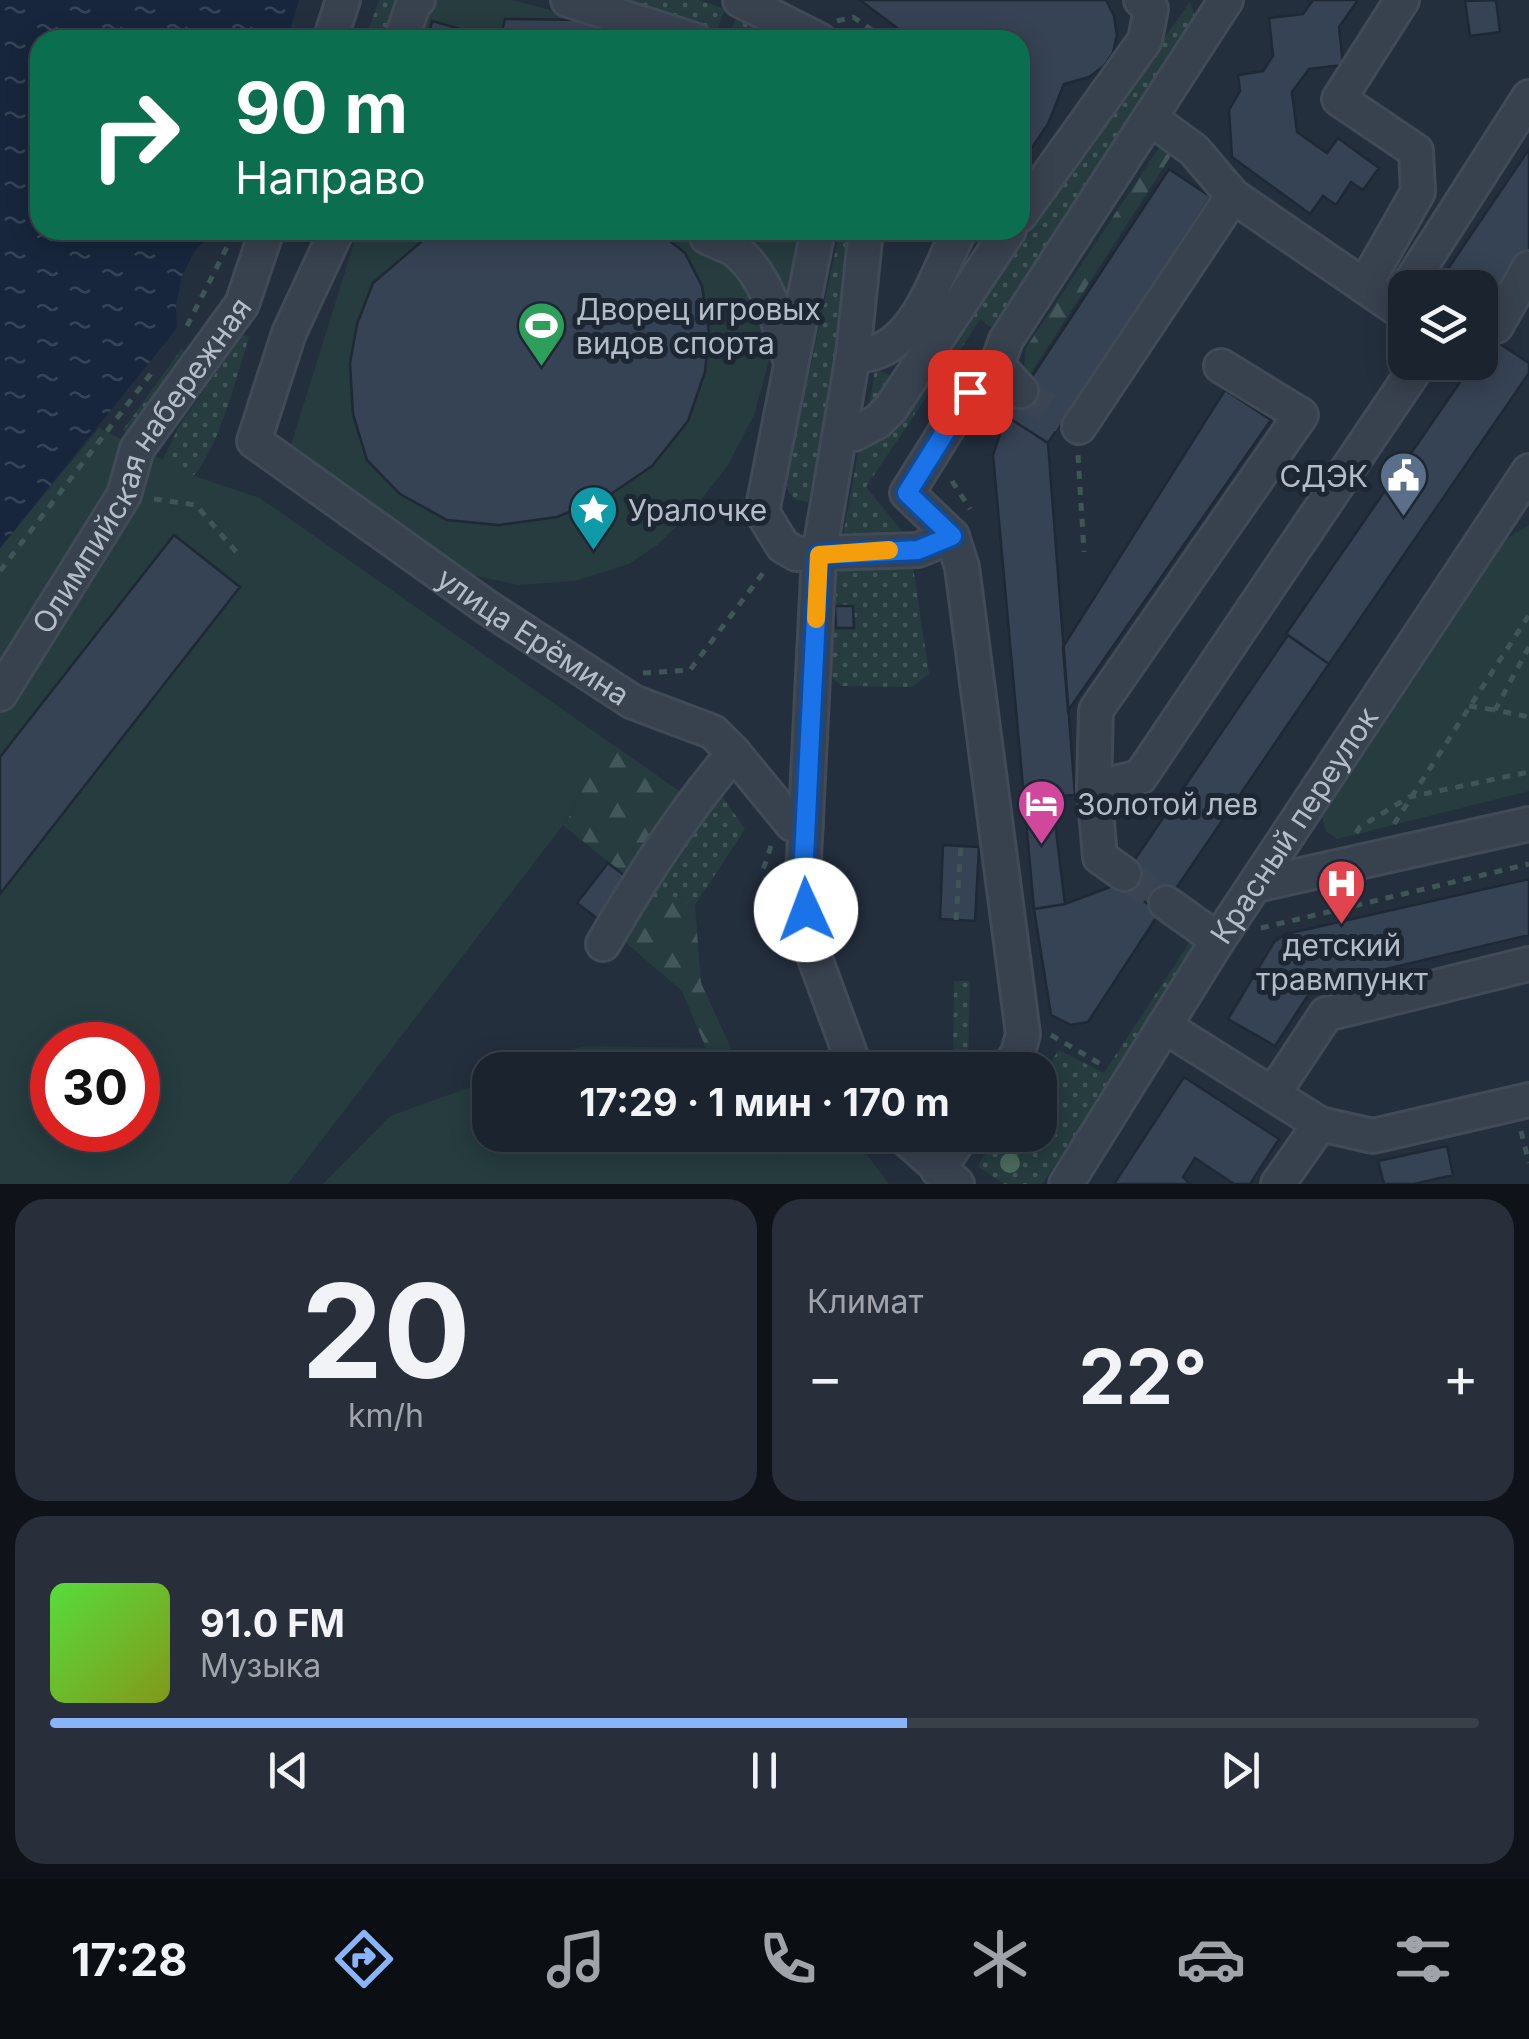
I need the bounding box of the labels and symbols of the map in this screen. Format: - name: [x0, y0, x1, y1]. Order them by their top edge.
- street label: Олимпийская набережная: [24, 290, 259, 640]
- place label: Дворец игровых видов спорта: [576, 291, 821, 361]
- sports icon: Дворец игровых видов спорта: [515, 300, 567, 368]
- pin: [928, 350, 1013, 435]
- public building icon: СДЭК: [1377, 450, 1429, 518]
- place label: СДЭК: [1279, 458, 1368, 494]
- place icon: Уралочке: [567, 484, 619, 552]
- place label: Уралочке: [628, 492, 767, 528]
- street label: улица Ерёмина: [430, 560, 636, 713]
- street label: Красный переулок: [1203, 700, 1385, 950]
- hotel icon: Золотой лев: [1016, 778, 1068, 846]
- place label: Золотой лев: [1077, 786, 1258, 822]
- position arrow: [754, 858, 858, 962]
- hospital icon: детский травмпункт: [1316, 858, 1368, 926]
- place label: детский травмпункт: [1256, 927, 1428, 997]
- speed limit sign: 30: [30, 1022, 160, 1152]

